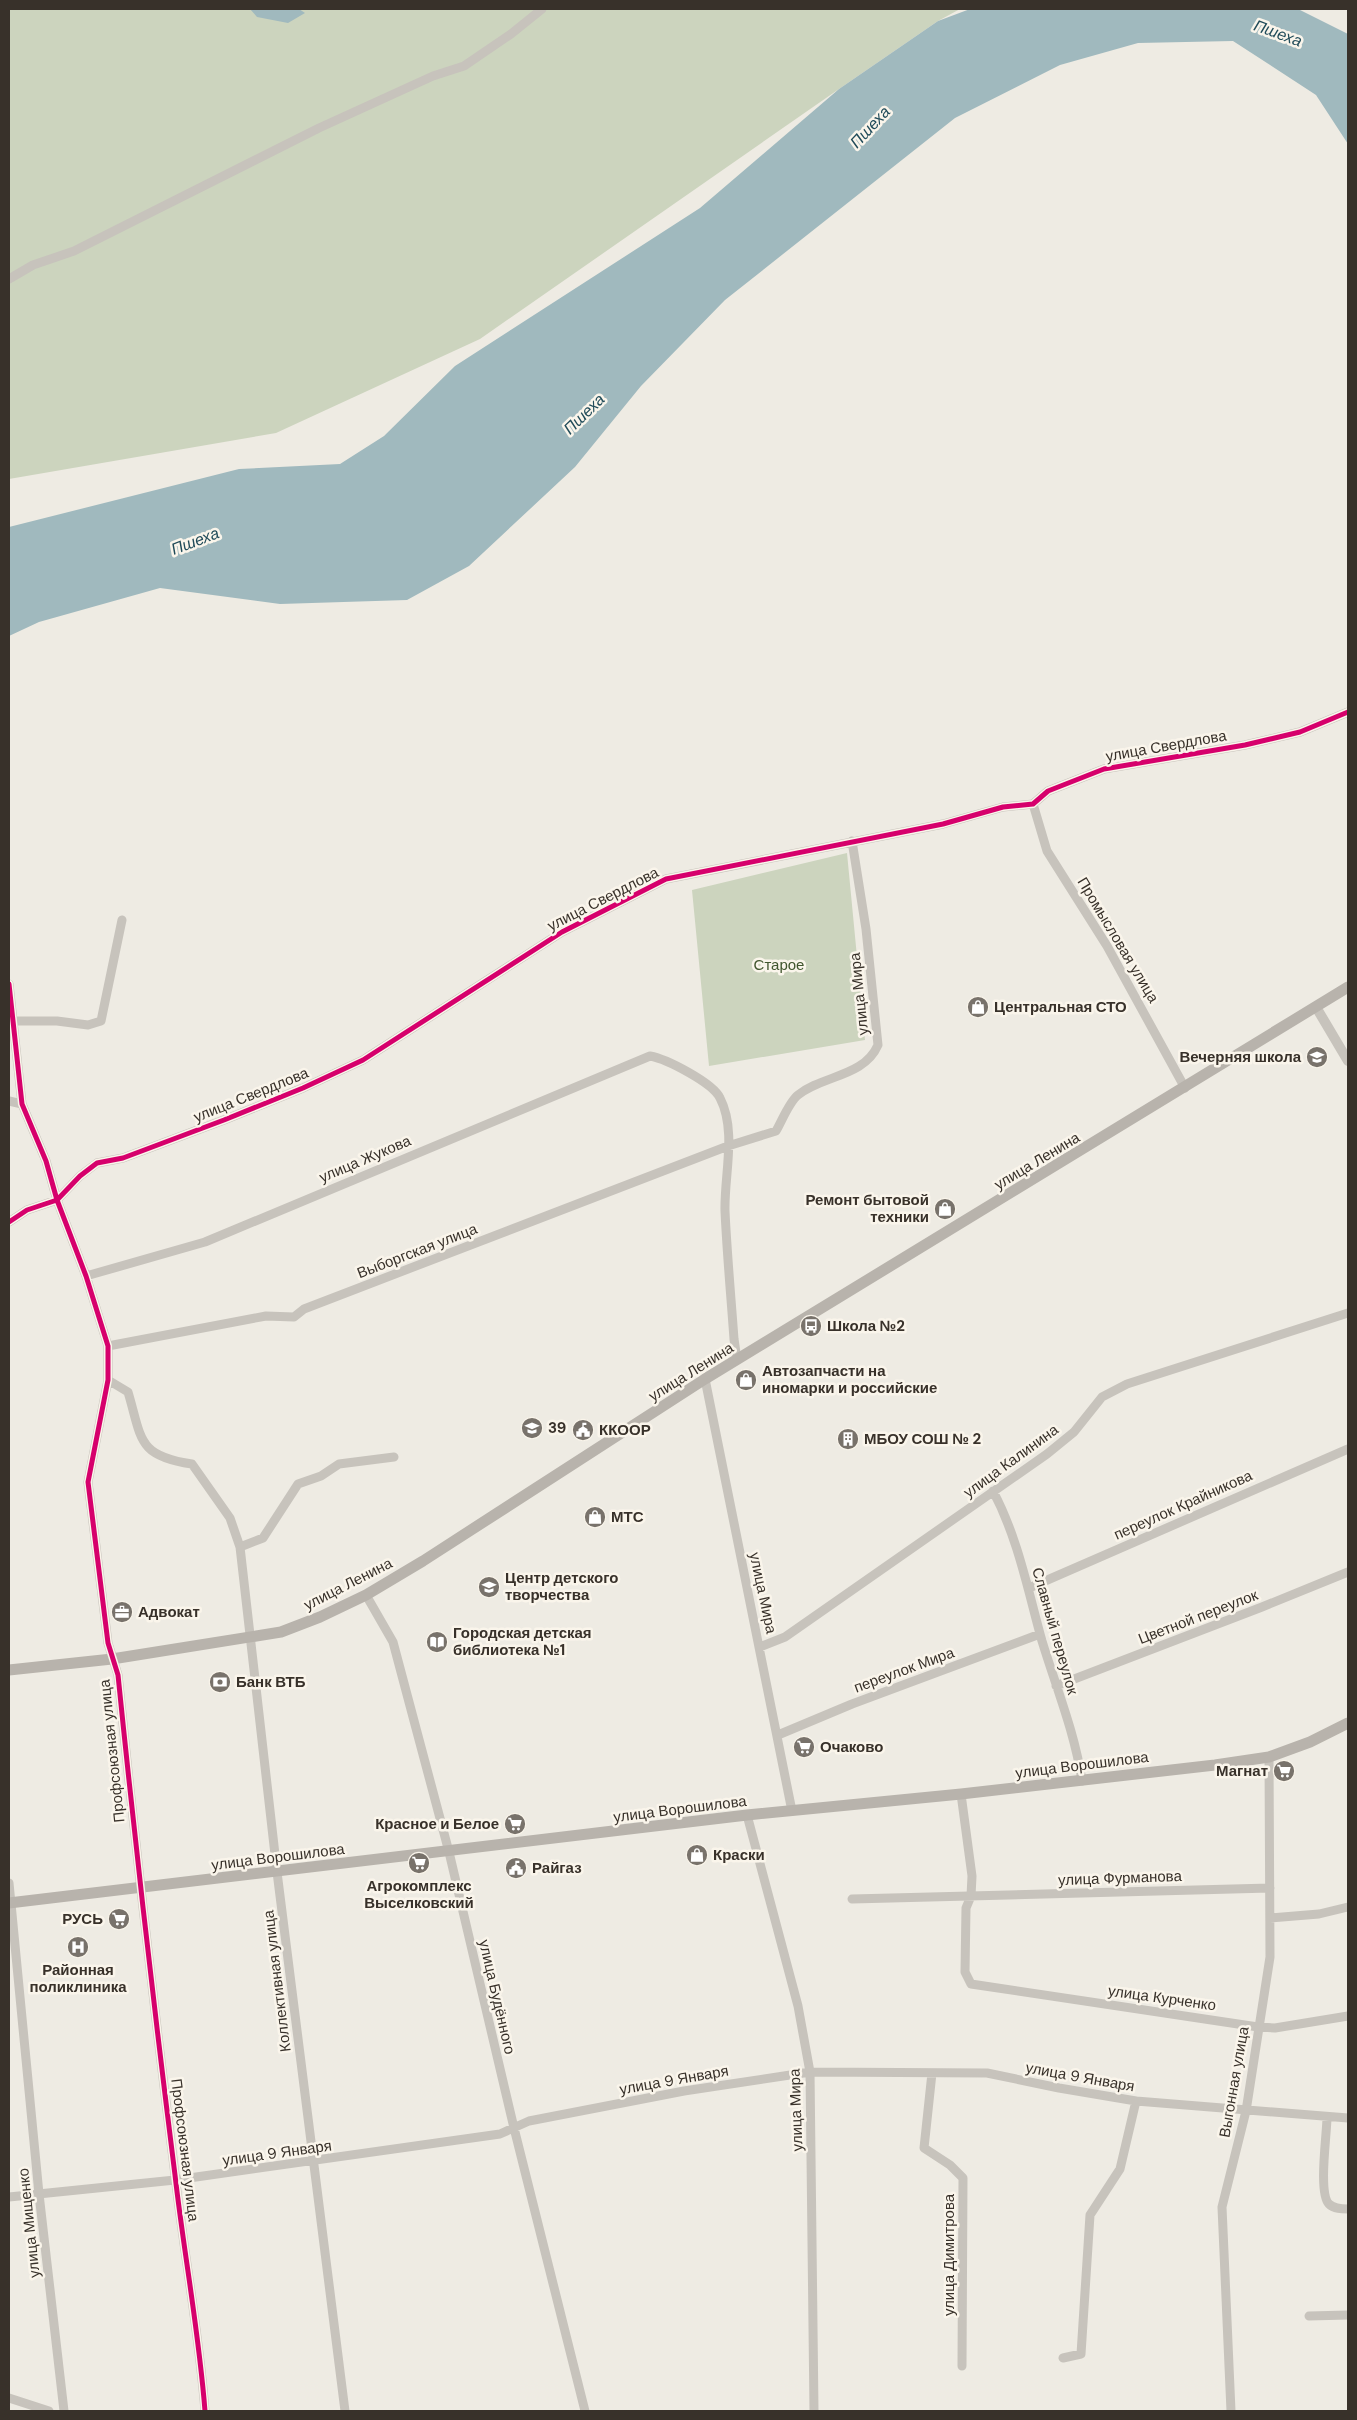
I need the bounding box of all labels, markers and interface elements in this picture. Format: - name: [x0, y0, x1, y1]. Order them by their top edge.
- water label: Пшеха: [1251, 15, 1305, 51]
- water label: Пшеха: [845, 102, 895, 152]
- water label: Пшеха: [559, 389, 609, 439]
- water label: Пшеха: [168, 522, 222, 560]
- street label: улица Свердлова: [1104, 725, 1229, 766]
- street label: улица Свердлова: [544, 862, 663, 936]
- street label: Промысловая улица: [1073, 874, 1164, 1007]
- street label: улица Мира: [845, 951, 873, 1036]
- park label: Старое: [754, 955, 804, 975]
- shop icon: Центральная СТО: [966, 995, 990, 1019]
- place label: Центральная СТО: [994, 997, 1127, 1017]
- school or university icon: Вечерняя школа: [1305, 1045, 1329, 1069]
- place label: Вечерняя школа: [1179, 1047, 1302, 1067]
- street label: улица Свердлова: [191, 1063, 312, 1127]
- street label: улица Ленина: [990, 1127, 1084, 1194]
- street label: улица Жукова: [316, 1130, 414, 1187]
- place label: Ремонт бытовой техники: [805, 1190, 929, 1227]
- shop icon: Ремонт бытовой техники: [933, 1197, 957, 1221]
- street label: Выборгская улица: [354, 1219, 481, 1283]
- bus stop icon: Школа №2: [799, 1314, 823, 1338]
- place label: Школа №2: [827, 1316, 905, 1336]
- street label: улица Ленина: [645, 1338, 738, 1406]
- place label: Автозапчасти на иномарки и российские: [762, 1361, 937, 1398]
- shop icon: Автозапчасти на иномарки и российские: [734, 1368, 758, 1392]
- school or university icon: 39: [520, 1416, 544, 1440]
- place label: 39: [548, 1418, 566, 1438]
- public building icon: ККООР: [571, 1418, 595, 1442]
- street label: улица Калинина: [960, 1419, 1063, 1502]
- place label: ККООР: [599, 1420, 651, 1440]
- building icon: МБОУ СОШ № 2: [836, 1427, 860, 1451]
- place label: МБОУ СОШ № 2: [864, 1429, 981, 1449]
- street label: переулок Крайникова: [1111, 1465, 1256, 1545]
- shop icon: МТС: [583, 1505, 607, 1529]
- place label: МТС: [611, 1507, 644, 1527]
- street label: улица Мира: [745, 1550, 782, 1636]
- street label: улица Ленина: [300, 1553, 396, 1615]
- street label: Славный переулок: [1027, 1565, 1083, 1697]
- place label: Центр детского творчества: [505, 1568, 618, 1605]
- school or university icon: Центр детского творчества: [477, 1575, 501, 1599]
- street label: Цветной переулок: [1135, 1585, 1261, 1649]
- office icon: Адвокат: [110, 1600, 134, 1624]
- place label: Адвокат: [138, 1602, 200, 1622]
- place label: Городская детская библиотека №1: [453, 1623, 592, 1660]
- library icon: Городская детская библиотека №1: [425, 1630, 449, 1654]
- street label: переулок Мира: [851, 1642, 958, 1697]
- bank icon: Банк ВТБ: [208, 1670, 232, 1694]
- place label: Банк ВТБ: [236, 1672, 306, 1692]
- street label: Профсоюзная улица: [94, 1678, 129, 1824]
- supermarket icon: Очаково: [792, 1735, 816, 1759]
- place label: Очаково: [820, 1737, 883, 1757]
- street label: улица Ворошилова: [1014, 1747, 1150, 1783]
- supermarket icon: Магнат: [1272, 1759, 1296, 1783]
- place label: Магнат: [1216, 1761, 1268, 1781]
- street label: улица Ворошилова: [612, 1791, 748, 1827]
- supermarket icon: Красное и Белое: [503, 1812, 527, 1836]
- place label: Красное и Белое: [375, 1814, 499, 1834]
- street label: улица Ворошилова: [210, 1839, 346, 1875]
- shop icon: Краски: [685, 1843, 709, 1867]
- place label: Краски: [713, 1845, 765, 1865]
- supermarket icon: Агрокомплекс Выселковский: [407, 1851, 431, 1875]
- public building icon: Райгаз: [504, 1856, 528, 1880]
- place label: Райгаз: [532, 1858, 582, 1878]
- street label: улица Фурманова: [1058, 1866, 1183, 1890]
- place label: Агрокомплекс Выселковский: [364, 1876, 474, 1913]
- supermarket icon: РУСЬ: [107, 1907, 131, 1931]
- street label: Коллективная улица: [258, 1908, 296, 2053]
- place label: РУСЬ: [62, 1909, 103, 1929]
- hospital icon: Районная поликлиника: [66, 1935, 90, 1959]
- street label: улица Будённого: [474, 1938, 520, 2056]
- place label: Районная поликлиника: [29, 1960, 127, 1997]
- street label: улица Курченко: [1107, 1981, 1217, 2015]
- street label: Выгонная улица: [1214, 2024, 1254, 2139]
- street label: улица 9 Января: [1024, 2058, 1136, 2096]
- street label: улица 9 Января: [618, 2061, 730, 2099]
- street label: улица Мира: [785, 2068, 807, 2152]
- street label: Профсоюзная улица: [166, 2077, 204, 2223]
- street label: улица 9 Января: [221, 2135, 333, 2171]
- street label: улица Мищенко: [13, 2167, 45, 2279]
- street label: улица Димитрова: [939, 2193, 959, 2316]

